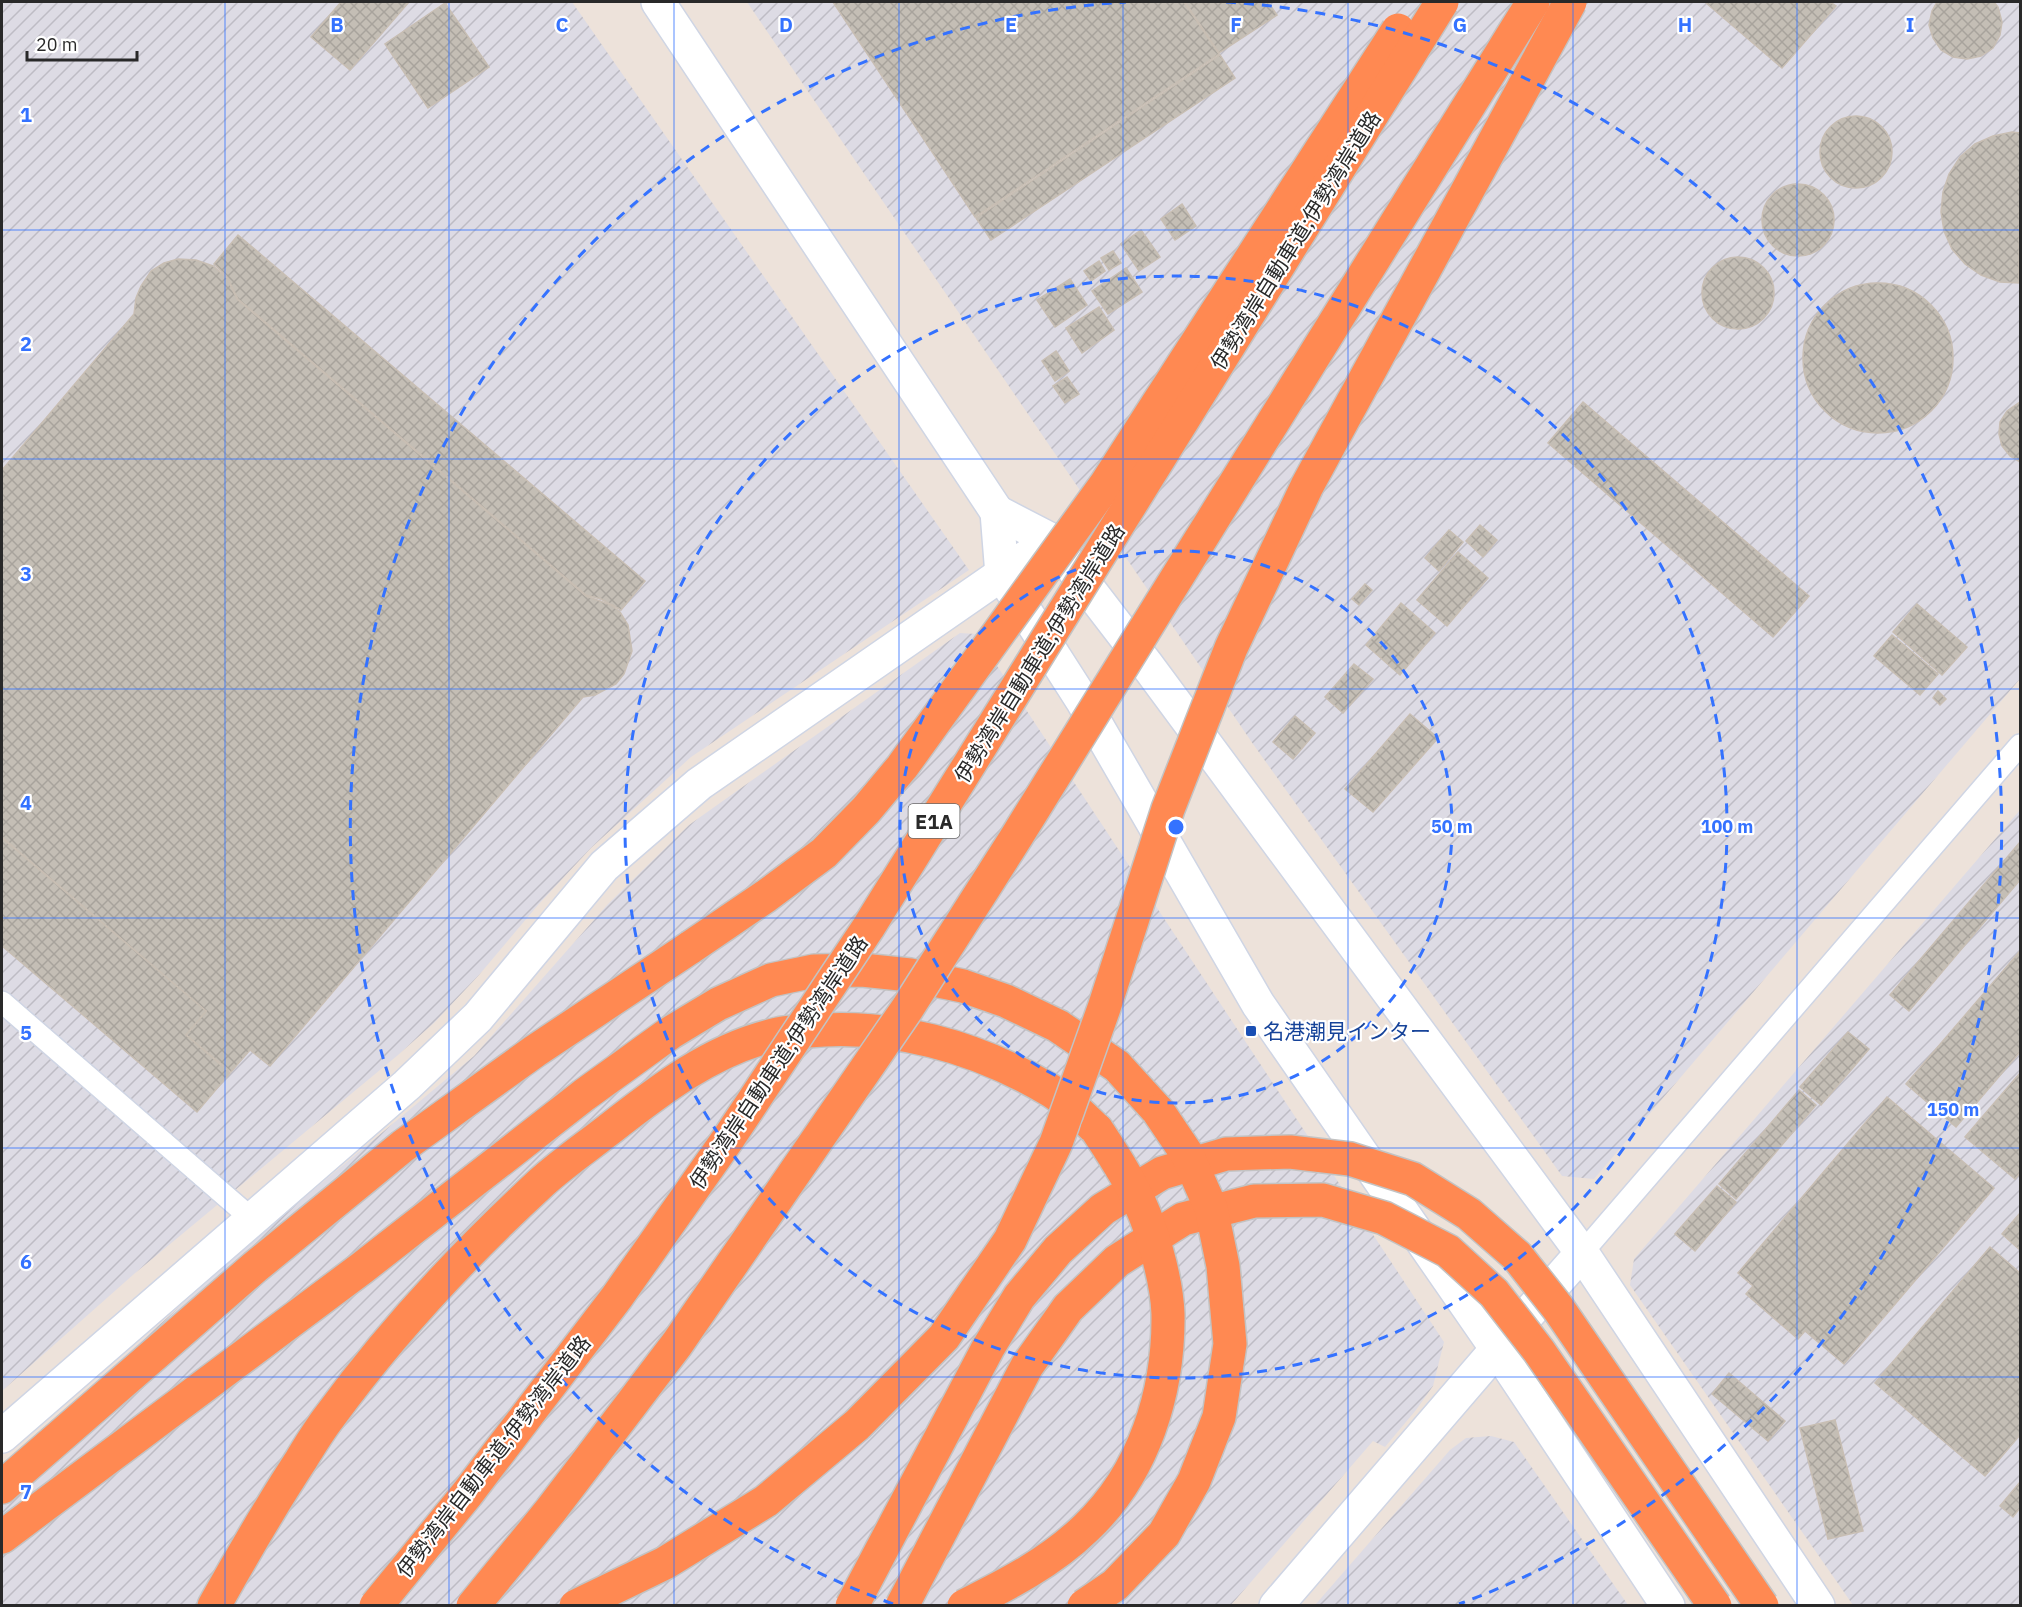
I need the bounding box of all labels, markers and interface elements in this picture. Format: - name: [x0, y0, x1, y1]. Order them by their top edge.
- text: B: [330, 11, 344, 38]
- text: C: [555, 11, 569, 38]
- text: D: [779, 11, 793, 38]
- text: E: [1005, 11, 1017, 38]
- text: F: [1230, 11, 1242, 38]
- text: G: [1453, 11, 1467, 38]
- text: H: [1678, 11, 1692, 38]
- text: I: [1906, 11, 1914, 38]
- scale bar: [27, 24, 136, 62]
- text: 20 m: [36, 33, 78, 56]
- text: 1: [20, 101, 32, 128]
- street label: 伊勢湾岸自動車道;伊勢湾岸道路: [1204, 105, 1386, 375]
- text: 2: [20, 330, 32, 357]
- street label: 伊勢湾岸自動車道;伊勢湾岸道路: [948, 518, 1130, 788]
- text: 3: [20, 560, 32, 587]
- text: 4: [20, 789, 32, 816]
- road number: E1A: [908, 804, 960, 838]
- text: 50 m: [1431, 815, 1473, 838]
- text: 100 m: [1701, 815, 1753, 838]
- centre of rings: [1166, 817, 1186, 837]
- street label: 伊勢湾岸自動車道;伊勢湾岸道路: [682, 930, 874, 1194]
- place label: 名港潮見インター: [1263, 1017, 1431, 1045]
- text: 5: [20, 1019, 32, 1046]
- marker: 名港潮見インター: [1244, 1024, 1258, 1038]
- text: 150 m: [1927, 1098, 1979, 1121]
- text: 6: [20, 1248, 32, 1275]
- street label: 伊勢湾岸自動車道;伊勢湾岸道路: [390, 1329, 596, 1583]
- text: 7: [20, 1478, 32, 1505]

